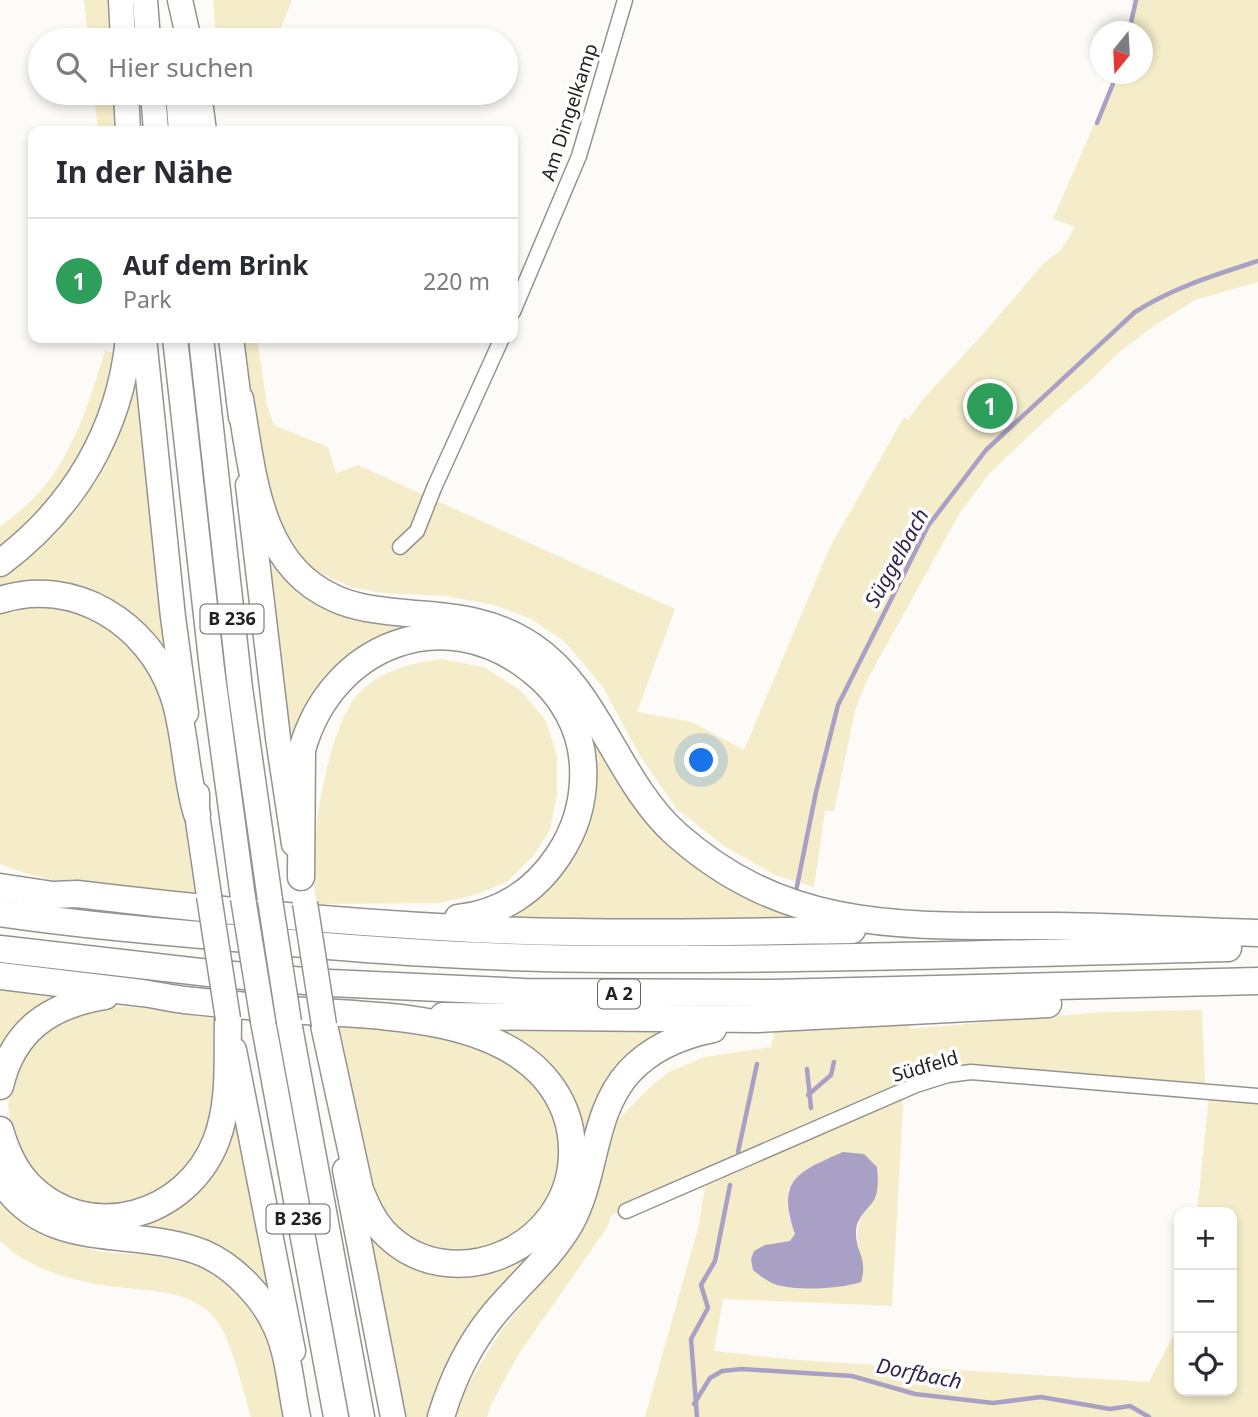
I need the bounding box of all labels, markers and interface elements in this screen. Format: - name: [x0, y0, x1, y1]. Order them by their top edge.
- north arrow: [1090, 21, 1153, 84]
- search box: [28, 28, 518, 105]
- street label: Am Dingelkamp: [535, 40, 603, 184]
- icon: search: [52, 48, 90, 86]
- text: Hier suchen: [108, 49, 254, 85]
- text: In der Nähe: [56, 151, 233, 192]
- text: Auf dem Brink: [123, 247, 308, 283]
- text: 1: [72, 265, 86, 297]
- text: 220 m: [423, 265, 490, 297]
- text: Park: [123, 283, 172, 315]
- pin: 1: [967, 380, 1013, 432]
- water label: Süggelbach: [858, 503, 935, 612]
- road number: B 236: [201, 604, 264, 634]
- your location: [684, 743, 718, 777]
- road number: A 2: [598, 979, 640, 1009]
- street label: Südfeld: [889, 1044, 961, 1088]
- road number: B 236: [266, 1204, 330, 1234]
- map controls: [1174, 1207, 1237, 1396]
- button: +: [1174, 1207, 1237, 1270]
- button: −: [1174, 1270, 1237, 1333]
- button: locate: [1174, 1333, 1237, 1396]
- water label: Dorfbach: [874, 1351, 964, 1395]

